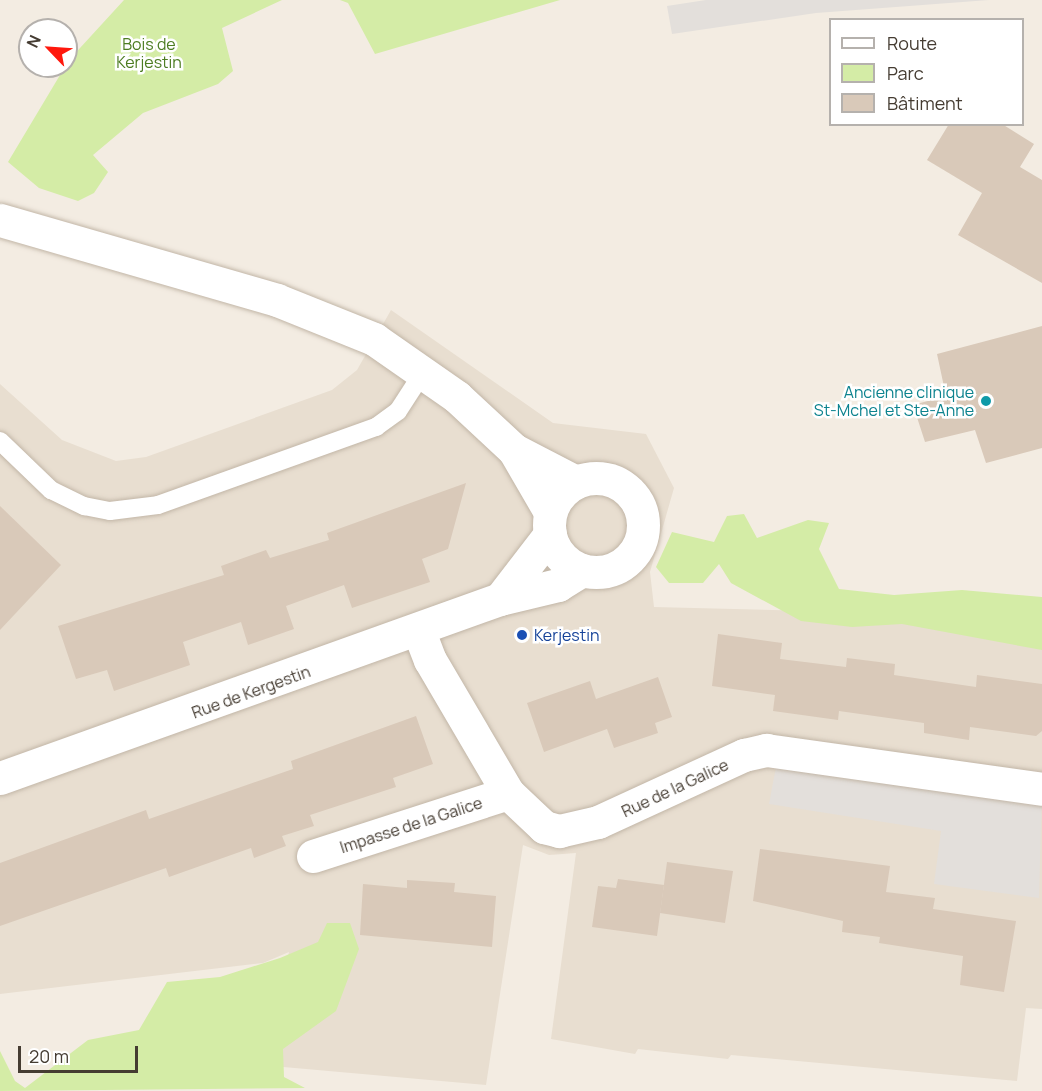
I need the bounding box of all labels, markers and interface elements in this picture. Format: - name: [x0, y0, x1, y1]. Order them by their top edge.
- north arrow: [18, 18, 78, 78]
- legend: [829, 18, 1024, 126]
- text: N: [21, 31, 46, 51]
- text: Route: [887, 31, 937, 55]
- park label: Bois de Kerjestin: [116, 34, 182, 72]
- text: Parc: [887, 61, 924, 85]
- text: Bâtiment: [887, 91, 963, 115]
- place label: Ancienne clinique St-Mchel et Ste-Anne: [814, 382, 974, 420]
- marker: Ancienne clinique St-Mchel et Ste-Anne: [979, 394, 993, 408]
- place label: Kerjestin: [534, 625, 599, 645]
- marker: Kerjestin: [515, 628, 529, 642]
- street label: Rue de Kergestin: [189, 662, 313, 722]
- street label: Rue de la Galice: [619, 755, 731, 821]
- street label: Impasse de la Galice: [337, 793, 485, 857]
- scale bar: [21, 1034, 141, 1072]
- text: 20 m: [29, 1044, 69, 1068]

